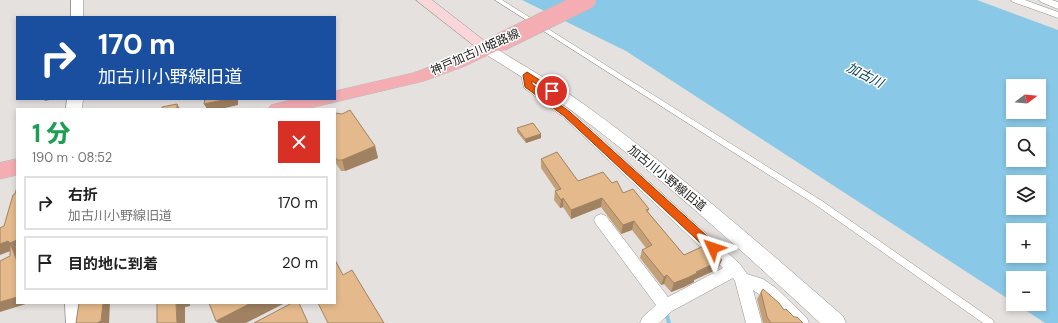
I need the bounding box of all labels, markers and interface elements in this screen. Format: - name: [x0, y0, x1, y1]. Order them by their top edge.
- street label: 神戸加古川姫路線: [428, 25, 522, 79]
- text: 170 m: [98, 26, 176, 63]
- icon: right: [32, 32, 84, 84]
- water label: 加古川: [844, 59, 888, 92]
- text: 加古川小野線旧道: [98, 65, 242, 89]
- pin: [535, 74, 569, 108]
- north arrow: [1006, 79, 1046, 119]
- map controls: [1006, 79, 1046, 311]
- icon: arrive: [541, 80, 563, 102]
- text: 1 分: [32, 118, 70, 149]
- button: close: [278, 121, 320, 163]
- button: search: [1006, 127, 1046, 167]
- street label: 加古川小野線旧道: [625, 142, 709, 214]
- text: 190 m · 08:52: [32, 149, 112, 166]
- button: layers: [1006, 175, 1046, 215]
- text: 右折: [68, 185, 98, 205]
- icon: right: [34, 192, 56, 214]
- text: 170 m: [278, 193, 318, 213]
- text: 加古川小野線旧道: [68, 207, 172, 224]
- button: +: [1006, 223, 1046, 263]
- position arrow: [692, 227, 734, 269]
- icon: arrive: [34, 252, 56, 274]
- text: 20 m: [282, 253, 318, 273]
- text: 目的地に到着: [68, 254, 158, 274]
- button: −: [1006, 271, 1046, 311]

